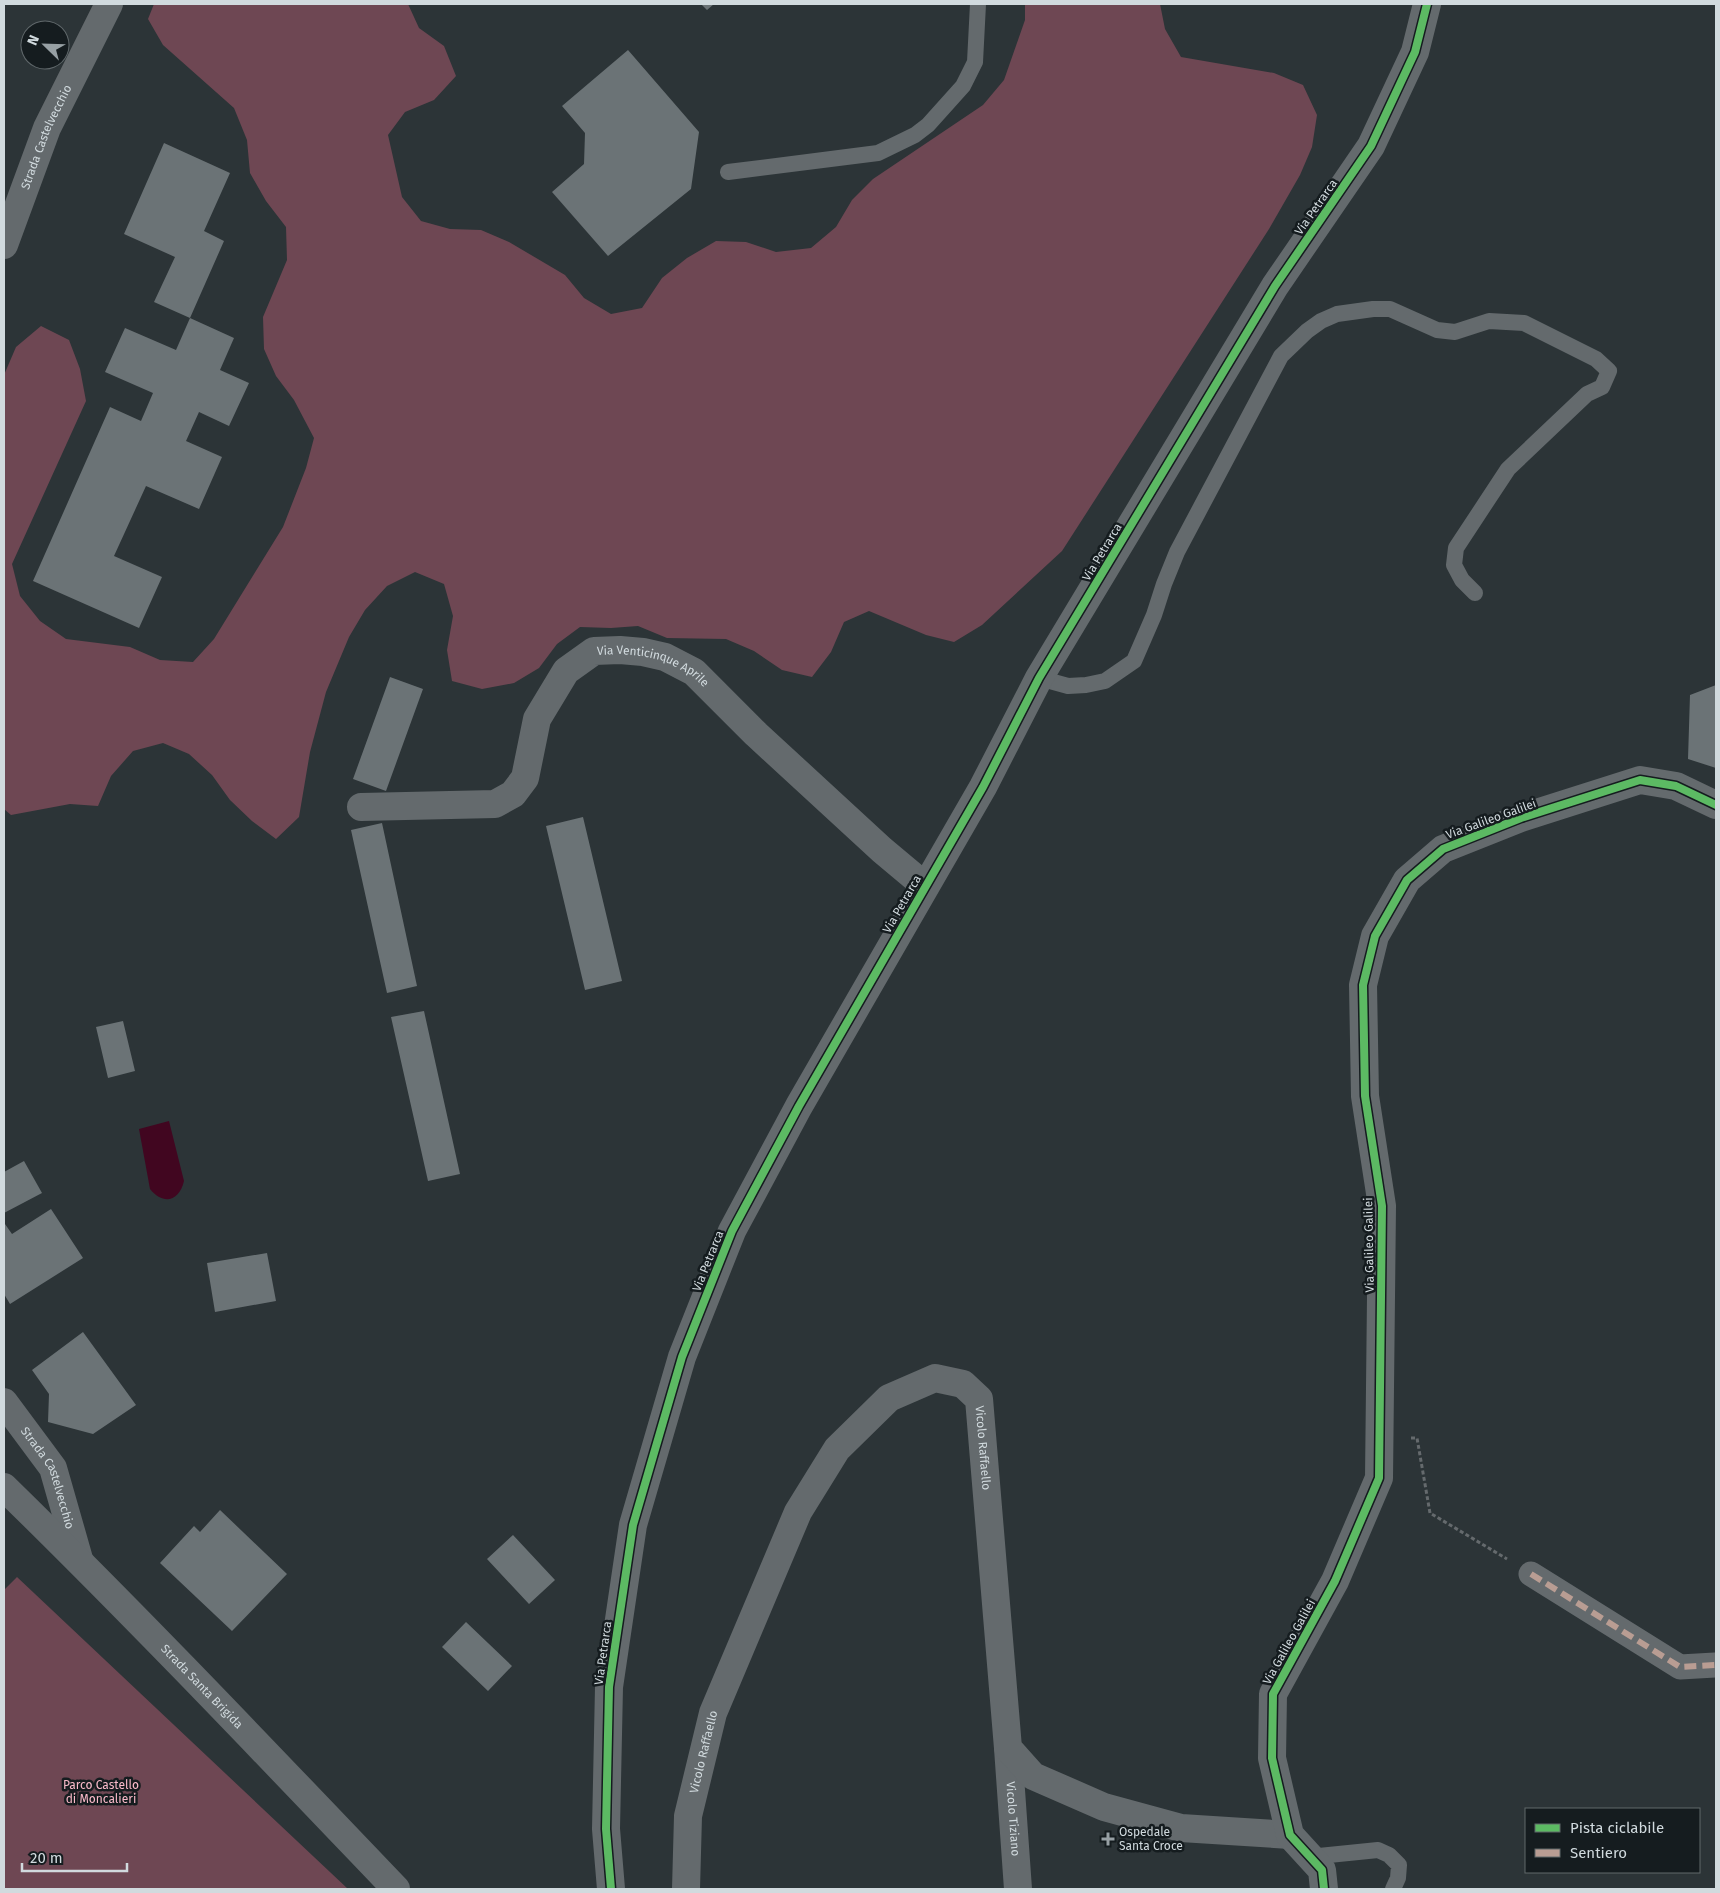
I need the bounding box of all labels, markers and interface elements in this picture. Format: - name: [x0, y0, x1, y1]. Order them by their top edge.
- north arrow: [20, 20, 70, 70]
- text: N: [24, 33, 43, 48]
- street label: Strada Castelvecchio: [18, 82, 75, 191]
- street label: Via Petrarca: [1292, 177, 1340, 237]
- street label: Via Petrarca: [1079, 521, 1125, 583]
- street label: Via Venticinque Aprile: [597, 643, 712, 690]
- street label: Via Galileo Galilei: [1444, 796, 1538, 842]
- street label: Via Petrarca: [880, 873, 924, 935]
- street label: Via Galileo Galilei: [1361, 1197, 1377, 1293]
- street label: Via Petrarca: [689, 1229, 727, 1293]
- street label: Vicolo Raffaello: [973, 1405, 994, 1491]
- street label: Strada Castelvecchio: [18, 1424, 77, 1531]
- street label: Via Galileo Galilei: [1260, 1597, 1318, 1687]
- street label: Via Petrarca: [592, 1620, 614, 1686]
- street label: Strada Santa Brigida: [158, 1642, 246, 1731]
- street label: Vicolo Raffaello: [687, 1709, 720, 1795]
- park label: Parco Castello di Moncalieri: [63, 1778, 139, 1806]
- street label: Vicolo Tiziano: [1003, 1781, 1023, 1857]
- legend: [1525, 1808, 1700, 1873]
- text: Pista ciclabile: [1570, 1819, 1664, 1837]
- place label: Ospedale Santa Croce: [1119, 1825, 1183, 1853]
- marker: Ospedale Santa Croce: [1101, 1832, 1115, 1846]
- scale bar: [22, 1840, 128, 1872]
- text: Sentiero: [1570, 1844, 1627, 1862]
- text: 20 m: [30, 1849, 63, 1867]

